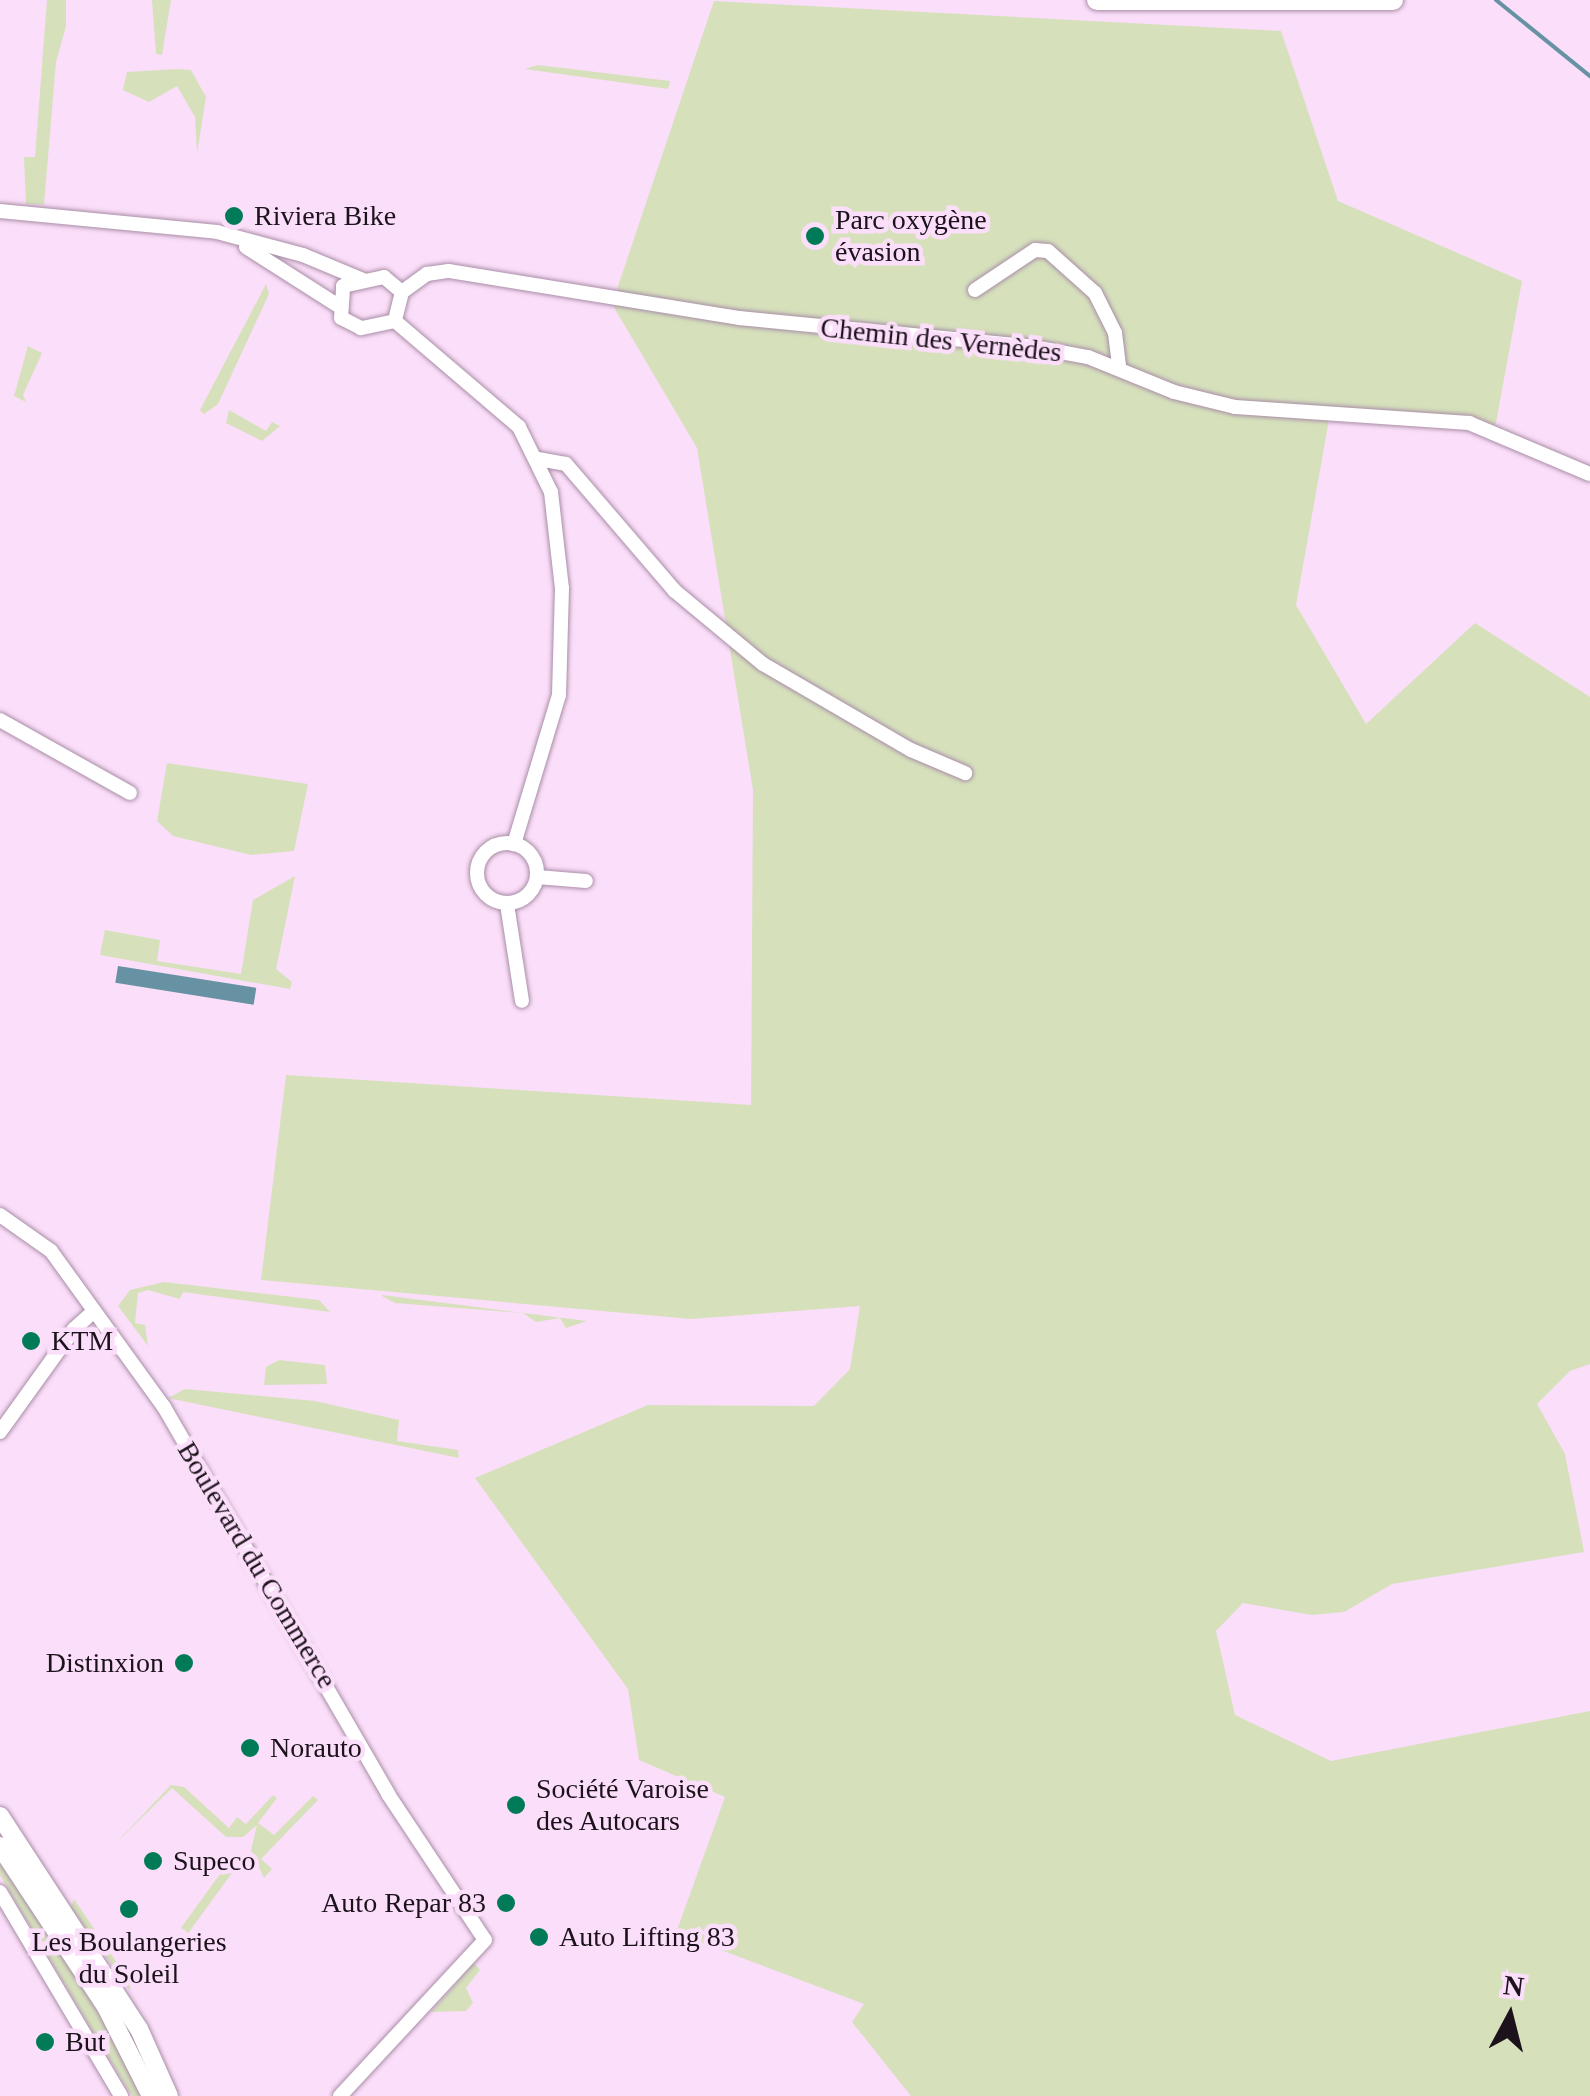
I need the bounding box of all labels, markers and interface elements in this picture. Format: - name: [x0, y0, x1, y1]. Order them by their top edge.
- place label: Riviera Bike: [254, 199, 396, 233]
- place label: Parc oxygène évasion: [835, 203, 987, 269]
- marker: Riviera Bike: [223, 205, 245, 227]
- marker: Parc oxygène évasion: [804, 225, 826, 247]
- street label: Chemin des Vernèdes: [819, 311, 1063, 369]
- place label: KTM: [51, 1324, 113, 1358]
- marker: KTM: [20, 1330, 42, 1352]
- street label: Boulevard du Commerce: [170, 1436, 344, 1694]
- place label: Distinxion: [46, 1646, 164, 1680]
- marker: Distinxion: [173, 1652, 195, 1674]
- place label: Norauto: [270, 1731, 362, 1765]
- marker: Norauto: [239, 1737, 261, 1759]
- place label: Société Varoise des Autocars: [536, 1772, 709, 1838]
- marker: Société Varoise des Autocars: [505, 1794, 527, 1816]
- place label: Supeco: [173, 1844, 255, 1878]
- marker: Supeco: [142, 1850, 164, 1872]
- place label: Auto Repar 83: [321, 1886, 486, 1920]
- marker: Auto Repar 83: [495, 1892, 517, 1914]
- marker: Les Boulangeries du Soleil: [118, 1898, 140, 1920]
- place label: Auto Lifting 83: [559, 1920, 735, 1954]
- place label: Les Boulangeries du Soleil: [31, 1925, 227, 1991]
- marker: Auto Lifting 83: [528, 1926, 550, 1948]
- north arrow: [1460, 1966, 1560, 2066]
- text: N: [1502, 1969, 1526, 2002]
- place label: But: [65, 2025, 105, 2059]
- marker: But: [34, 2031, 56, 2053]

